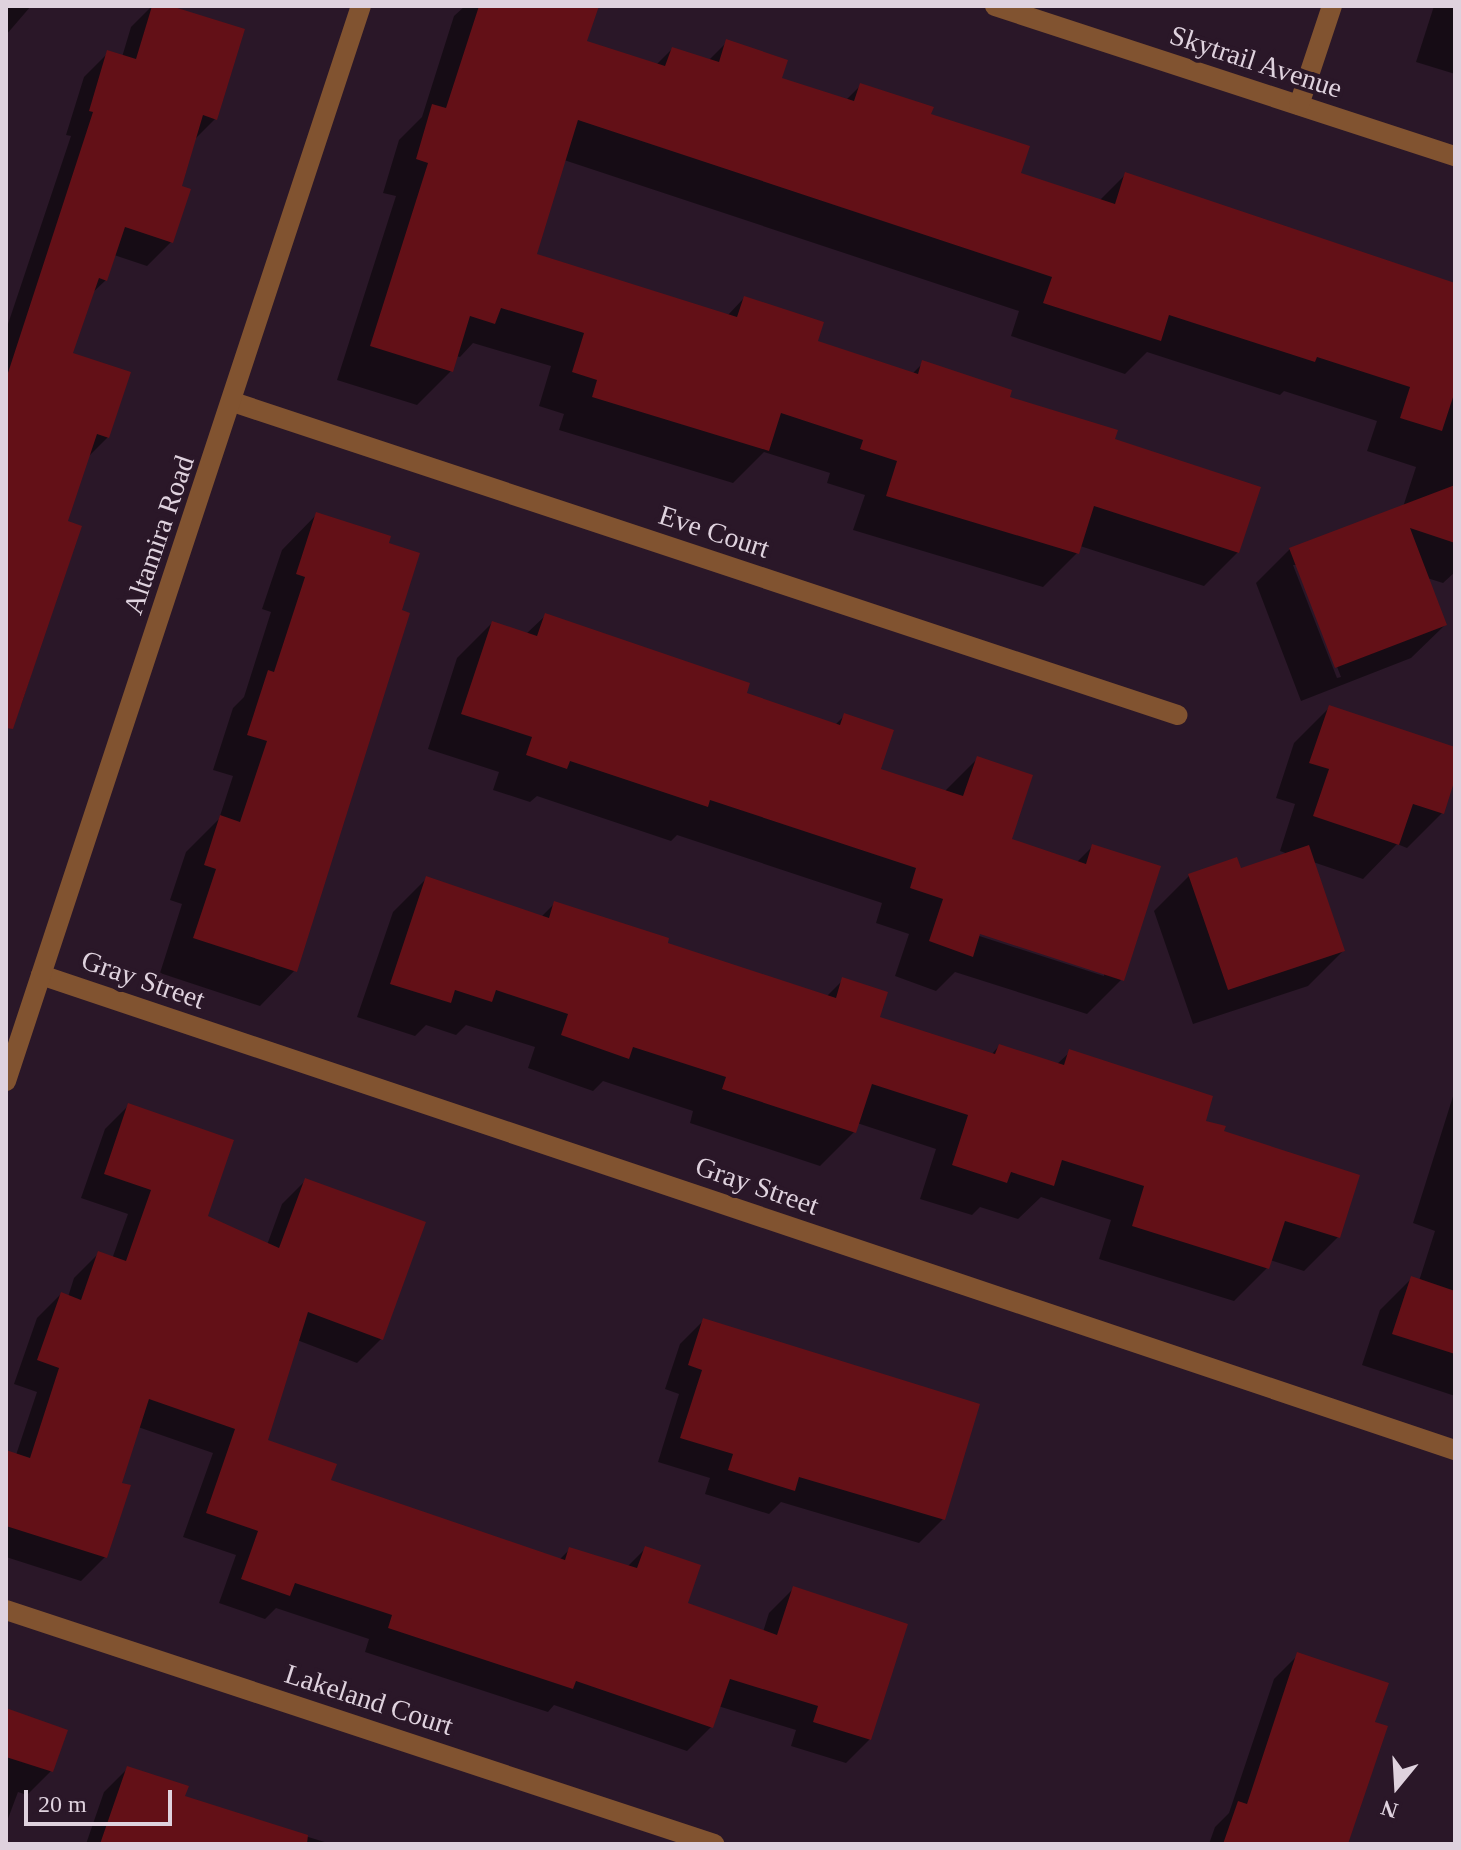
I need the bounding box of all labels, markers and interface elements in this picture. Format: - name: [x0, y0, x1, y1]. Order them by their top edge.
- street label: Skytrail Avenue: [1165, 18, 1347, 106]
- street label: Altamira Road: [116, 451, 202, 619]
- street label: Eve Court: [654, 498, 774, 566]
- street label: Gray Street: [77, 943, 209, 1017]
- street label: Gray Street: [691, 1149, 823, 1223]
- street label: Lakeland Court: [281, 1657, 457, 1743]
- north arrow: [1357, 1746, 1437, 1826]
- scale bar: [28, 1774, 176, 1824]
- text: 20 m: [38, 1791, 87, 1817]
- text: N: [1378, 1795, 1401, 1824]

